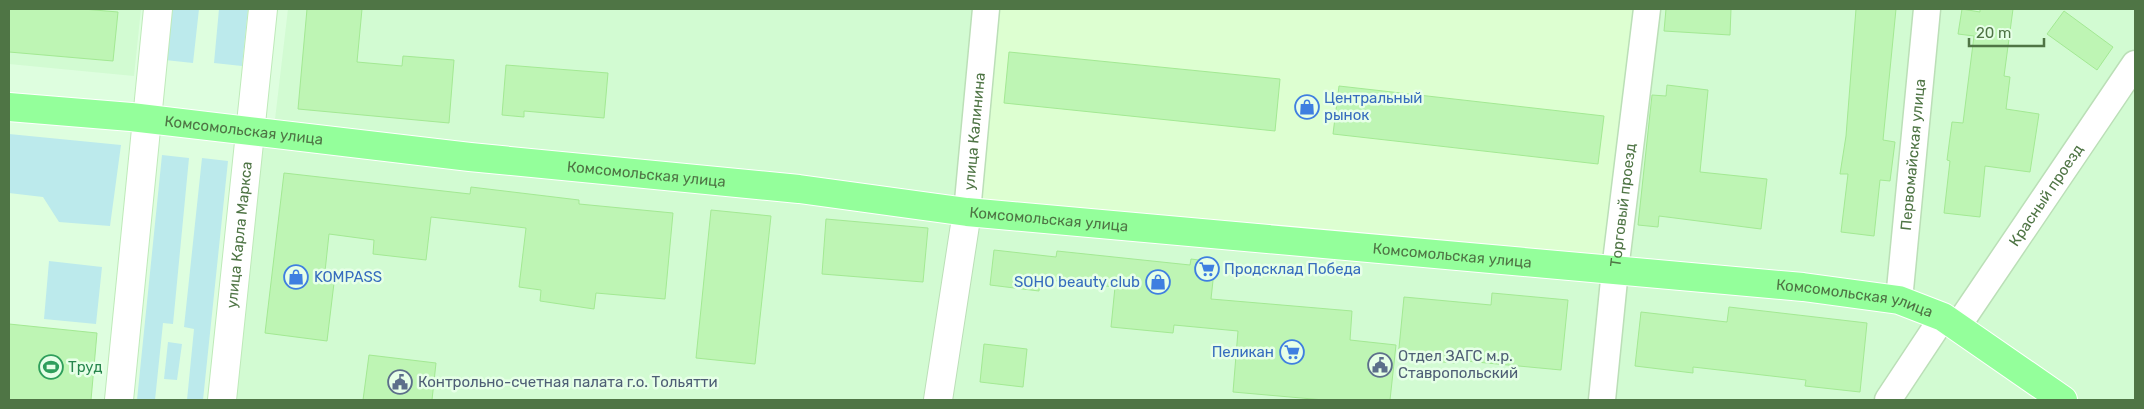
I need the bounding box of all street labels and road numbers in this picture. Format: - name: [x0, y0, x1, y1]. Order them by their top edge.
- street label: улица Калинина: [960, 72, 989, 191]
- street label: Первомайская улица: [1897, 78, 1929, 231]
- street label: Комсомольская улица: [164, 112, 324, 149]
- street label: Красный проезд: [2005, 141, 2087, 250]
- street label: Торговый проезд: [1606, 142, 1639, 268]
- street label: Комсомольская улица: [566, 157, 727, 191]
- street label: улица Карла Маркса: [223, 161, 256, 309]
- street label: Комсомольская улица: [969, 203, 1129, 235]
- street label: Комсомольская улица: [1372, 239, 1532, 272]
- street label: Комсомольская улица: [1775, 276, 1935, 321]

